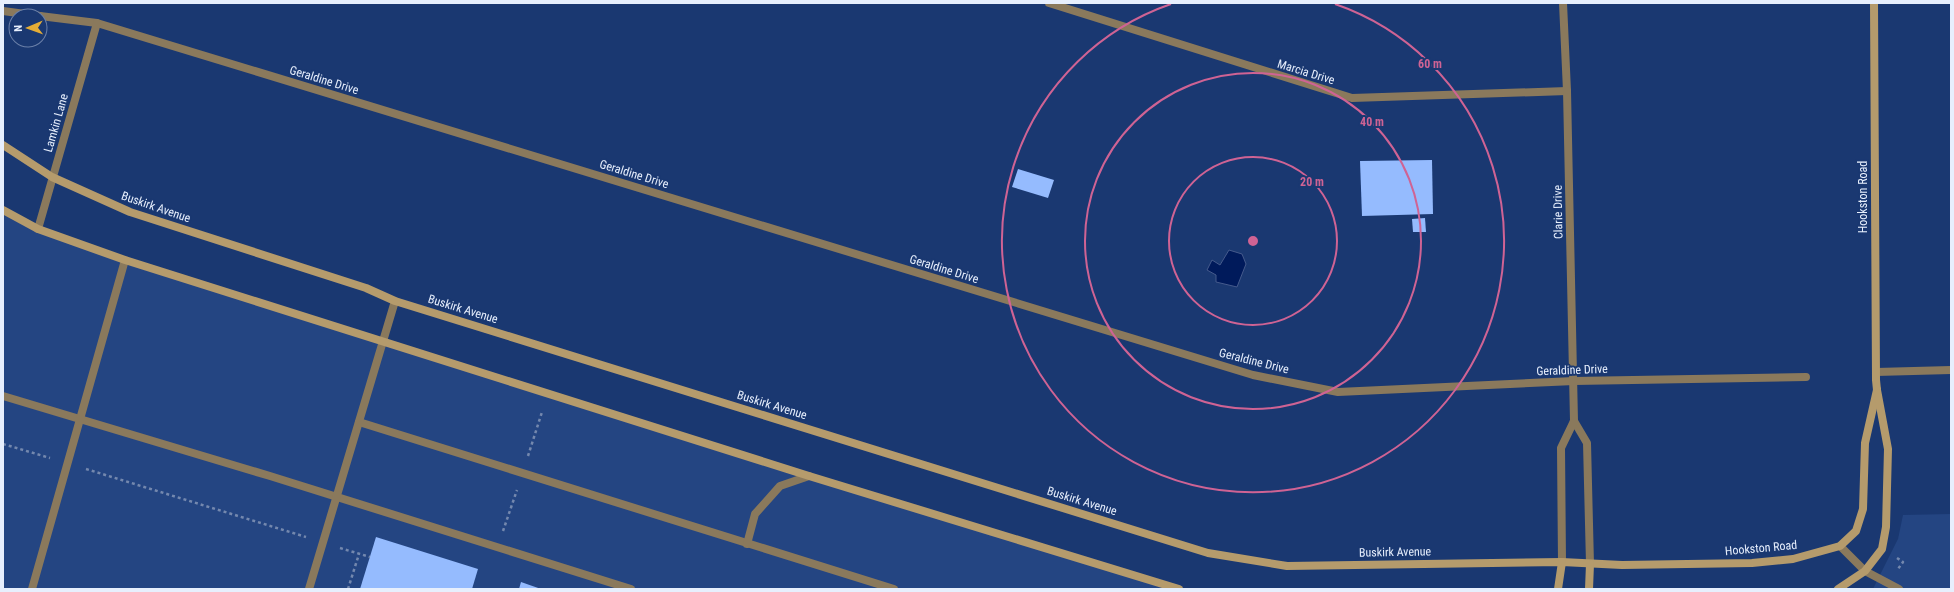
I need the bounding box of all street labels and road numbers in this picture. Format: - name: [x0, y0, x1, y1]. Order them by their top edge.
- street label: Marcia Drive: [1276, 57, 1337, 87]
- street label: Geraldine Drive: [288, 63, 361, 97]
- street label: Lamkin Lane: [41, 92, 71, 154]
- street label: Geraldine Drive: [598, 157, 671, 191]
- street label: Hookston Road: [1856, 161, 1870, 233]
- street label: Clarie Drive: [1551, 184, 1565, 239]
- street label: Buskirk Avenue: [120, 189, 193, 226]
- street label: Geraldine Drive: [908, 252, 981, 286]
- street label: Buskirk Avenue: [426, 292, 500, 326]
- street label: Geraldine Drive: [1218, 346, 1291, 377]
- street label: Geraldine Drive: [1536, 362, 1608, 378]
- street label: Buskirk Avenue: [735, 388, 809, 422]
- street label: Buskirk Avenue: [1045, 484, 1119, 518]
- street label: Hookston Road: [1724, 538, 1798, 558]
- street label: Buskirk Avenue: [1359, 544, 1432, 560]

